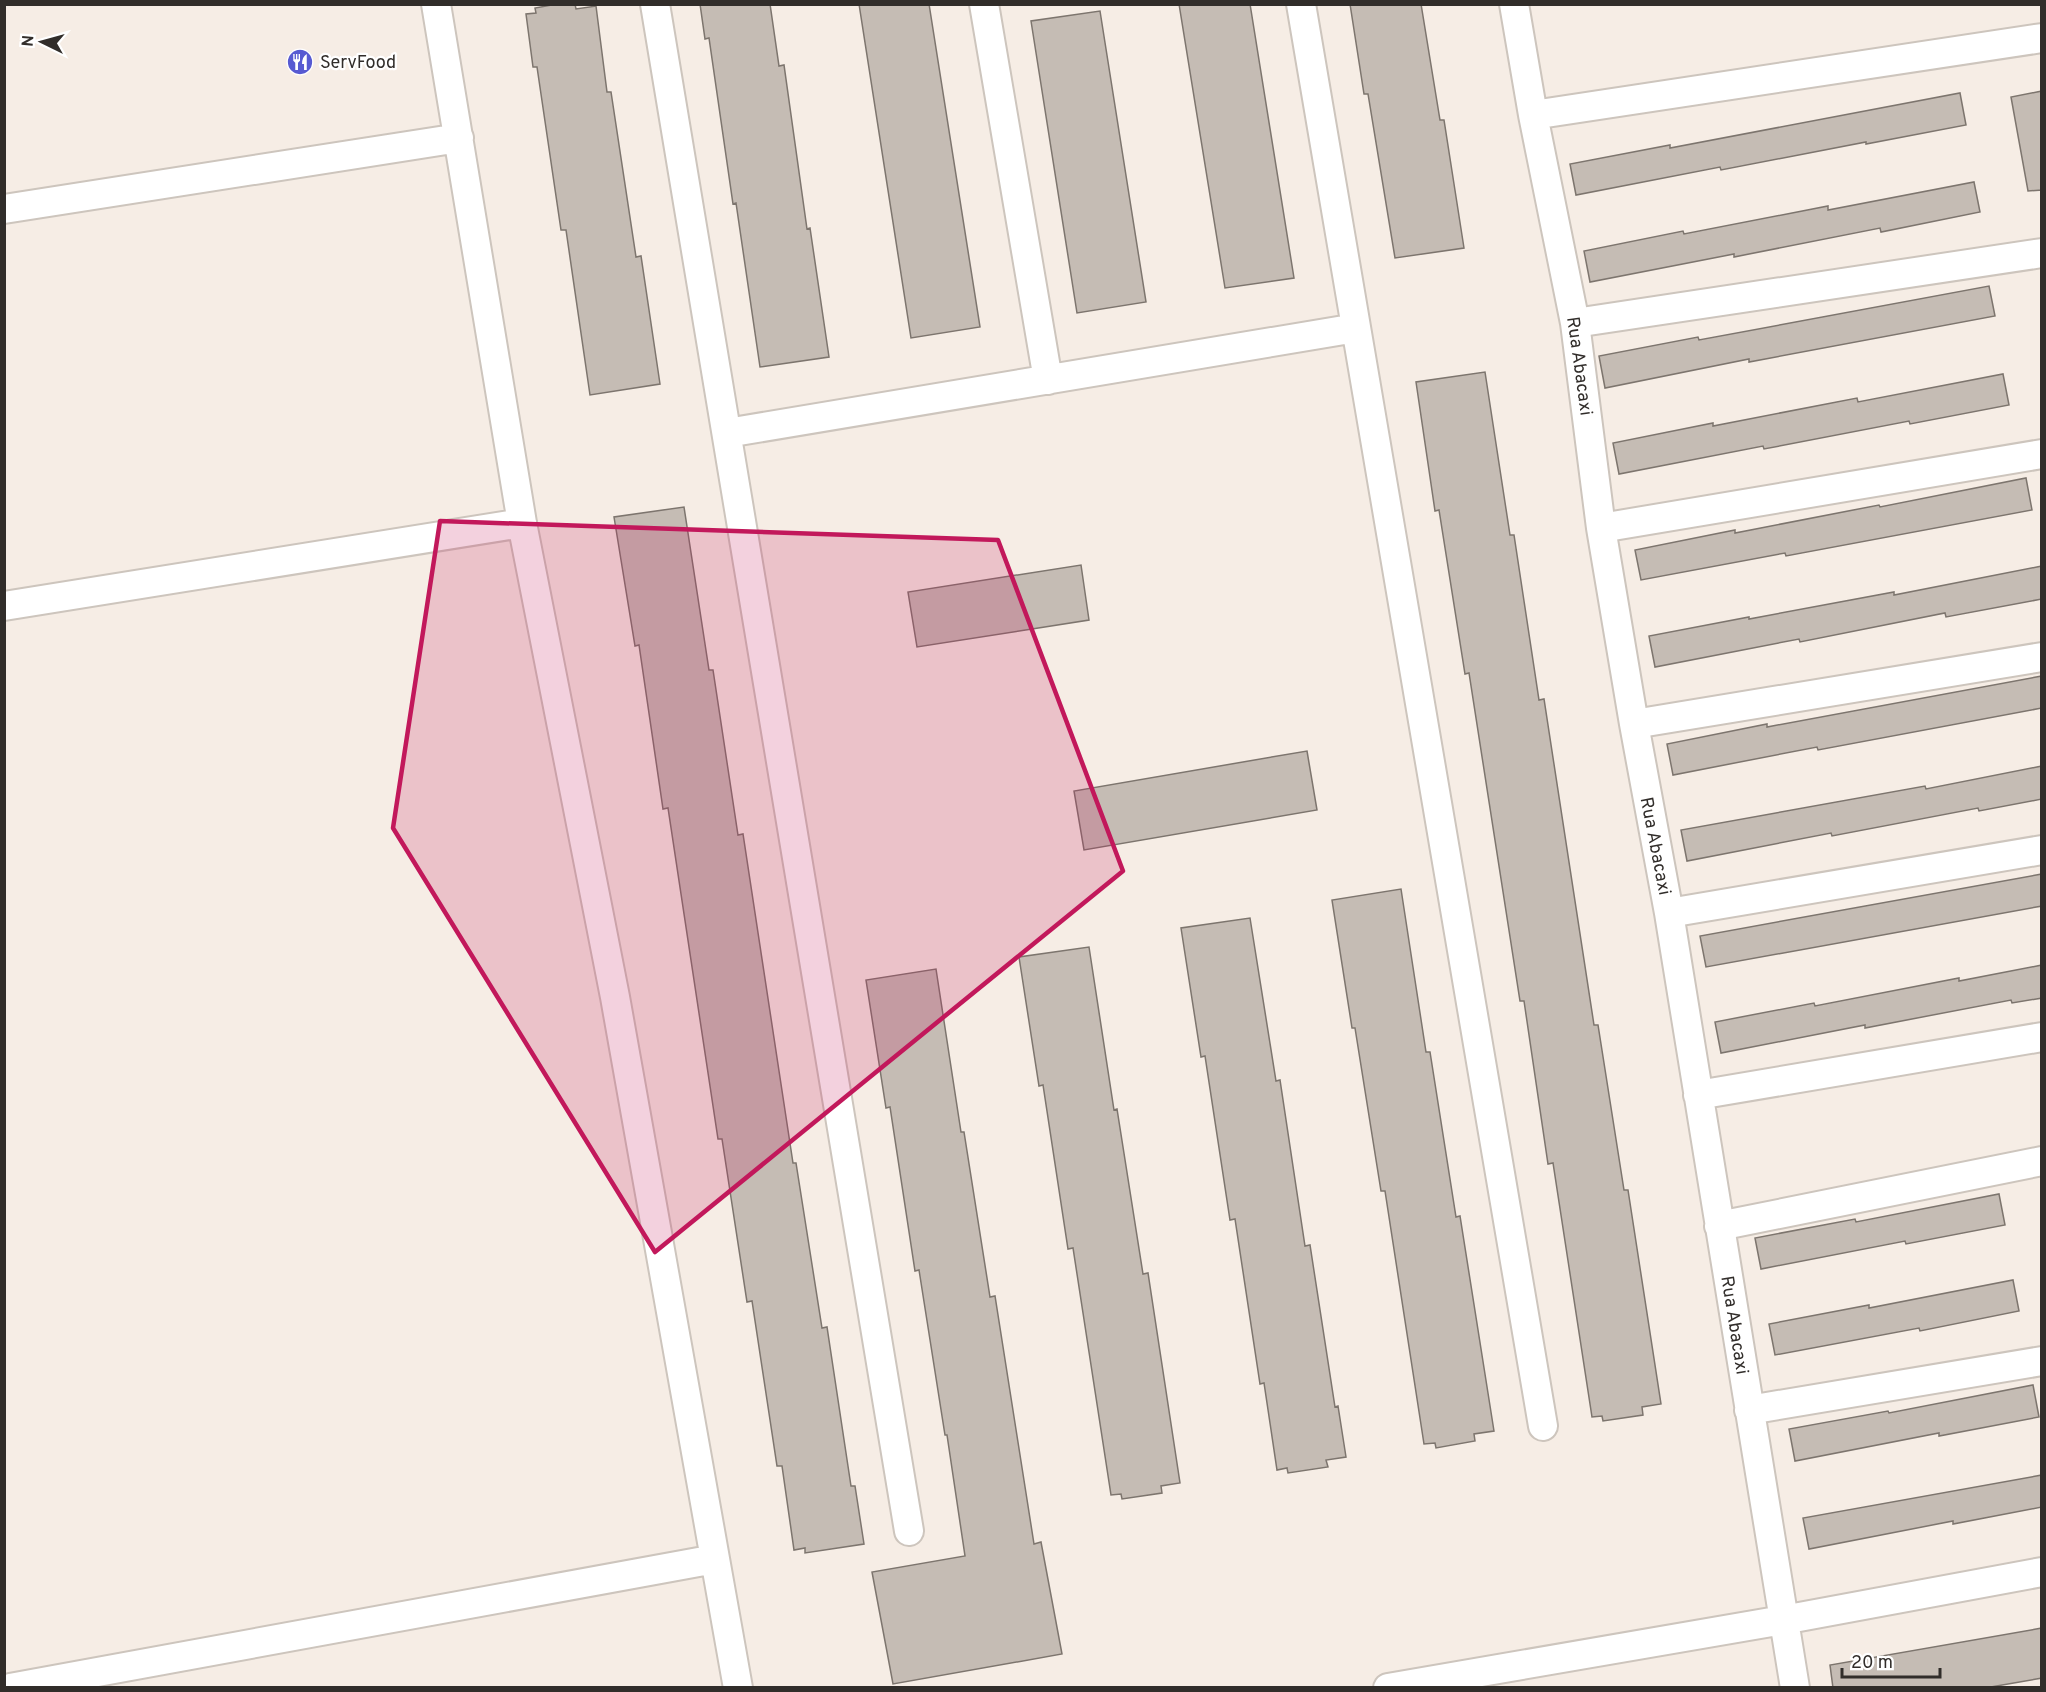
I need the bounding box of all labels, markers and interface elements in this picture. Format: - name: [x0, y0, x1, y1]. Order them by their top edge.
- north arrow: [12, 12, 72, 72]
- text: N: [19, 34, 40, 47]
- restaurant icon: ServFood: [285, 47, 315, 77]
- place label: ServFood: [320, 52, 396, 75]
- street label: Rua Abacaxi: [1560, 315, 1597, 417]
- street label: Rua Abacaxi: [1634, 795, 1675, 897]
- street label: Rua Abacaxi: [1714, 1274, 1753, 1376]
- scale bar: [1842, 1641, 1940, 1679]
- text: 20 m: [1851, 1652, 1893, 1675]

